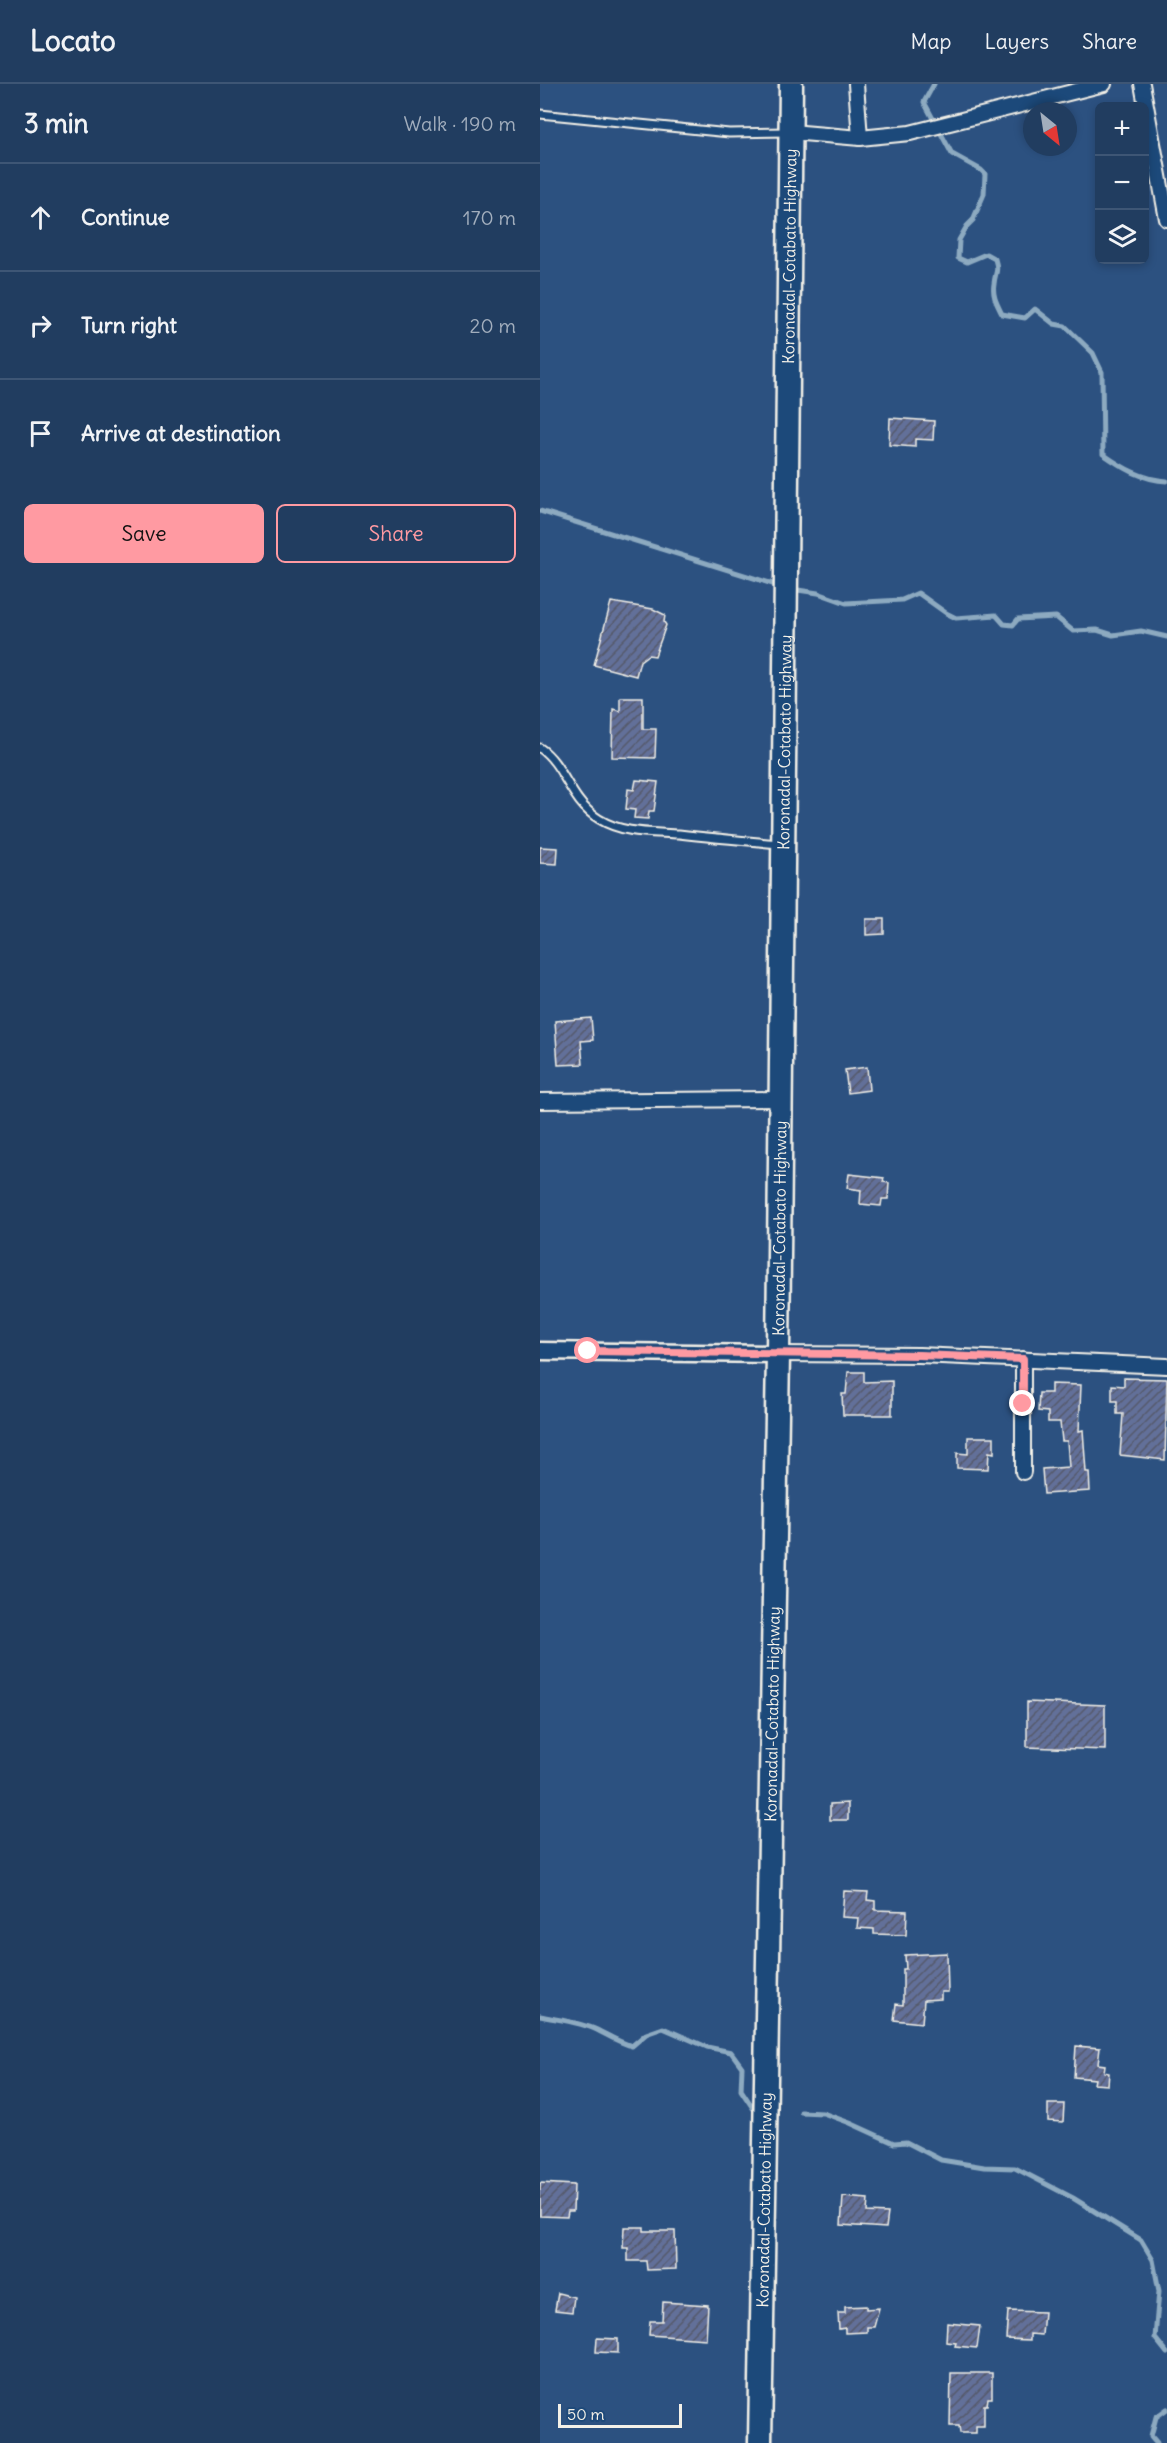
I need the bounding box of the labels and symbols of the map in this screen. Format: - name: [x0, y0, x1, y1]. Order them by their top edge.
- north arrow: [1023, 102, 1077, 156]
- street label: Koronadal-Cotabato Highway: [778, 148, 800, 364]
- street label: Koronadal-Cotabato Highway: [773, 634, 795, 850]
- street label: Koronadal-Cotabato Highway: [768, 1120, 790, 1336]
- route start: [574, 1337, 600, 1363]
- route end: [1009, 1390, 1035, 1416]
- street label: Koronadal-Cotabato Highway: [760, 1606, 784, 1822]
- street label: Koronadal-Cotabato Highway: [752, 2092, 776, 2308]
- scale bar: [558, 2401, 682, 2428]

